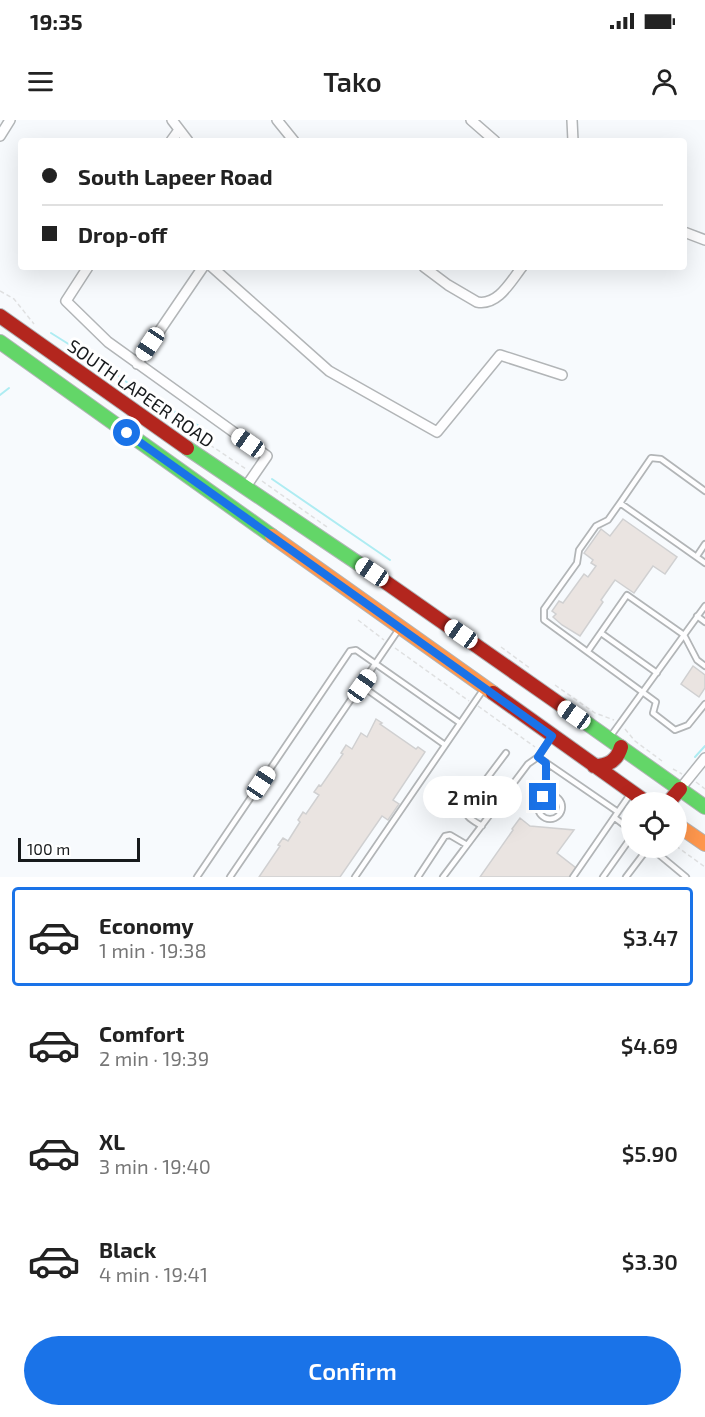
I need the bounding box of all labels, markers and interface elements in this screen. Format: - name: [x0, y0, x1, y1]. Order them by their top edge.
- text: 19:35: [30, 8, 83, 34]
- icon: menu: [24, 65, 57, 98]
- text: Tako: [323, 65, 382, 97]
- icon: person: [648, 65, 681, 98]
- text: South Lapeer Road: [78, 163, 273, 189]
- text: Drop-off: [78, 221, 167, 247]
- car: [132, 324, 168, 364]
- street label: SOUTH LAPEER ROAD: [64, 334, 218, 452]
- route start: [113, 419, 140, 446]
- car: [228, 425, 268, 461]
- car: [352, 554, 392, 590]
- car: [441, 616, 481, 652]
- car: [344, 666, 380, 706]
- car: [554, 697, 594, 733]
- car: [243, 763, 279, 803]
- callout: 2 min: [423, 776, 522, 818]
- route end: [529, 783, 556, 810]
- text: 2 min: [447, 785, 498, 809]
- map controls: [621, 792, 687, 858]
- button: locate: [621, 792, 687, 858]
- scale bar: [18, 835, 140, 862]
- text: 100 m: [27, 839, 70, 858]
- icon: car: [27, 910, 81, 964]
- text: Economy: [99, 912, 194, 938]
- text: $3.47: [623, 924, 678, 950]
- text: 1 min · 19:38: [99, 938, 207, 962]
- icon: car: [27, 1018, 81, 1072]
- text: Comfort: [99, 1020, 184, 1046]
- text: $4.69: [621, 1032, 678, 1058]
- text: 2 min · 19:39: [99, 1046, 209, 1070]
- icon: car: [27, 1126, 81, 1180]
- text: XL: [99, 1128, 125, 1154]
- text: $5.90: [622, 1140, 678, 1166]
- text: 3 min · 19:40: [99, 1154, 211, 1178]
- icon: car: [27, 1234, 81, 1288]
- text: Black: [99, 1236, 156, 1262]
- text: $3.30: [622, 1248, 678, 1274]
- text: 4 min · 19:41: [99, 1262, 208, 1286]
- button: Confirm: [24, 1336, 681, 1405]

